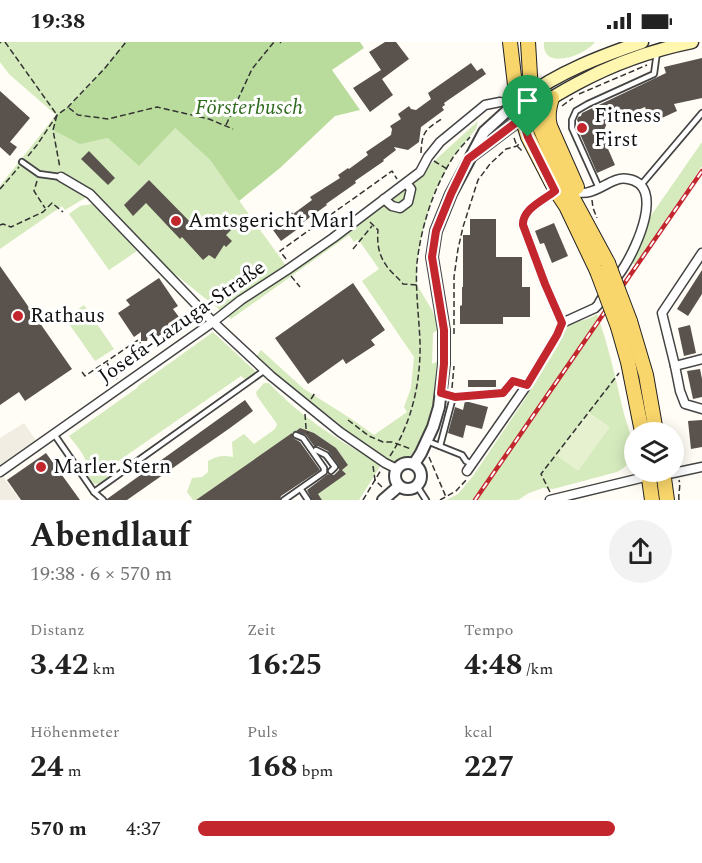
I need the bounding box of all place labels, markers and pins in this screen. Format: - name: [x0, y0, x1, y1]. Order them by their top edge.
- pin: [502, 75, 553, 137]
- place label: Fitness First: [594, 100, 661, 156]
- marker: Fitness First: [575, 121, 589, 135]
- place label: Amtsgericht Marl: [188, 205, 354, 237]
- marker: Amtsgericht Marl: [169, 214, 183, 228]
- place label: Rathaus: [30, 300, 105, 332]
- marker: Rathaus: [11, 309, 25, 323]
- place label: Marler Stern: [53, 451, 171, 483]
- marker: Marler Stern: [34, 460, 48, 474]

